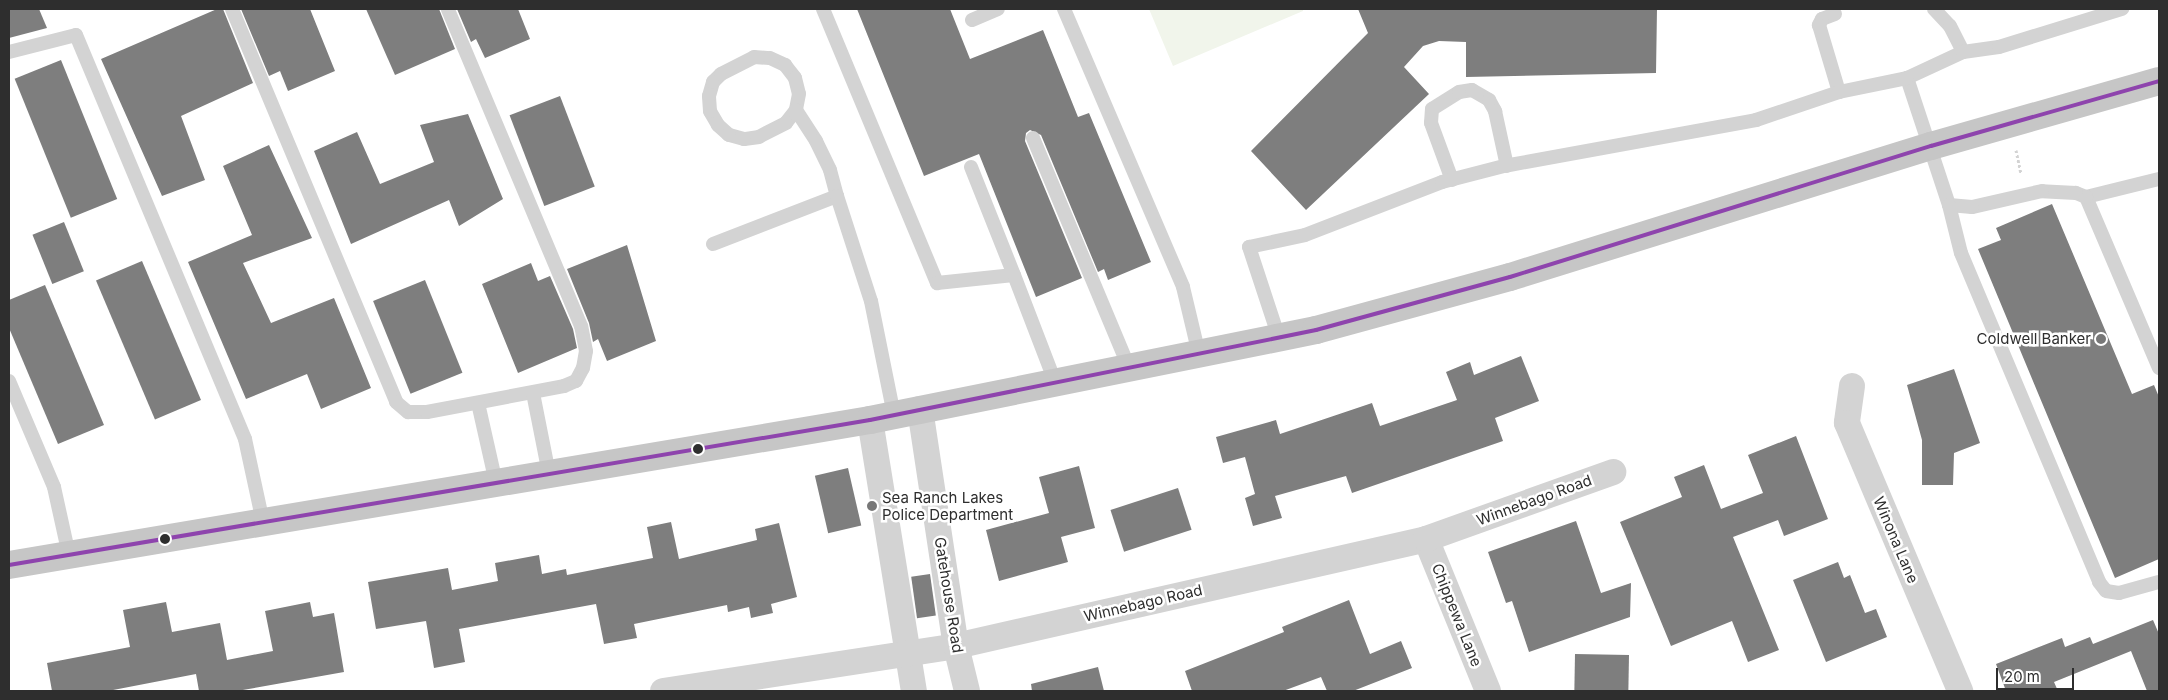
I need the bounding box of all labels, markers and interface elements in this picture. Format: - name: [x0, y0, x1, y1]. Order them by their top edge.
- place label: Coldwell Banker: [1977, 330, 2091, 348]
- marker: Coldwell Banker: [2095, 333, 2107, 345]
- unlabelled marker: [693, 444, 703, 454]
- street label: Winnebago Road: [1474, 471, 1594, 529]
- place label: Sea Ranch Lakes Police Department: [882, 488, 1013, 523]
- street label: Winona Lane: [1870, 494, 1922, 586]
- marker: Sea Ranch Lakes Police Department: [866, 500, 878, 512]
- unlabelled marker: [160, 534, 170, 544]
- street label: Gatehouse Road: [931, 536, 967, 654]
- street label: Chippewa Lane: [1428, 561, 1486, 669]
- street label: Winnebago Road: [1082, 581, 1204, 625]
- scale bar: [1998, 658, 2076, 690]
- text: 20 m: [2004, 667, 2040, 686]

